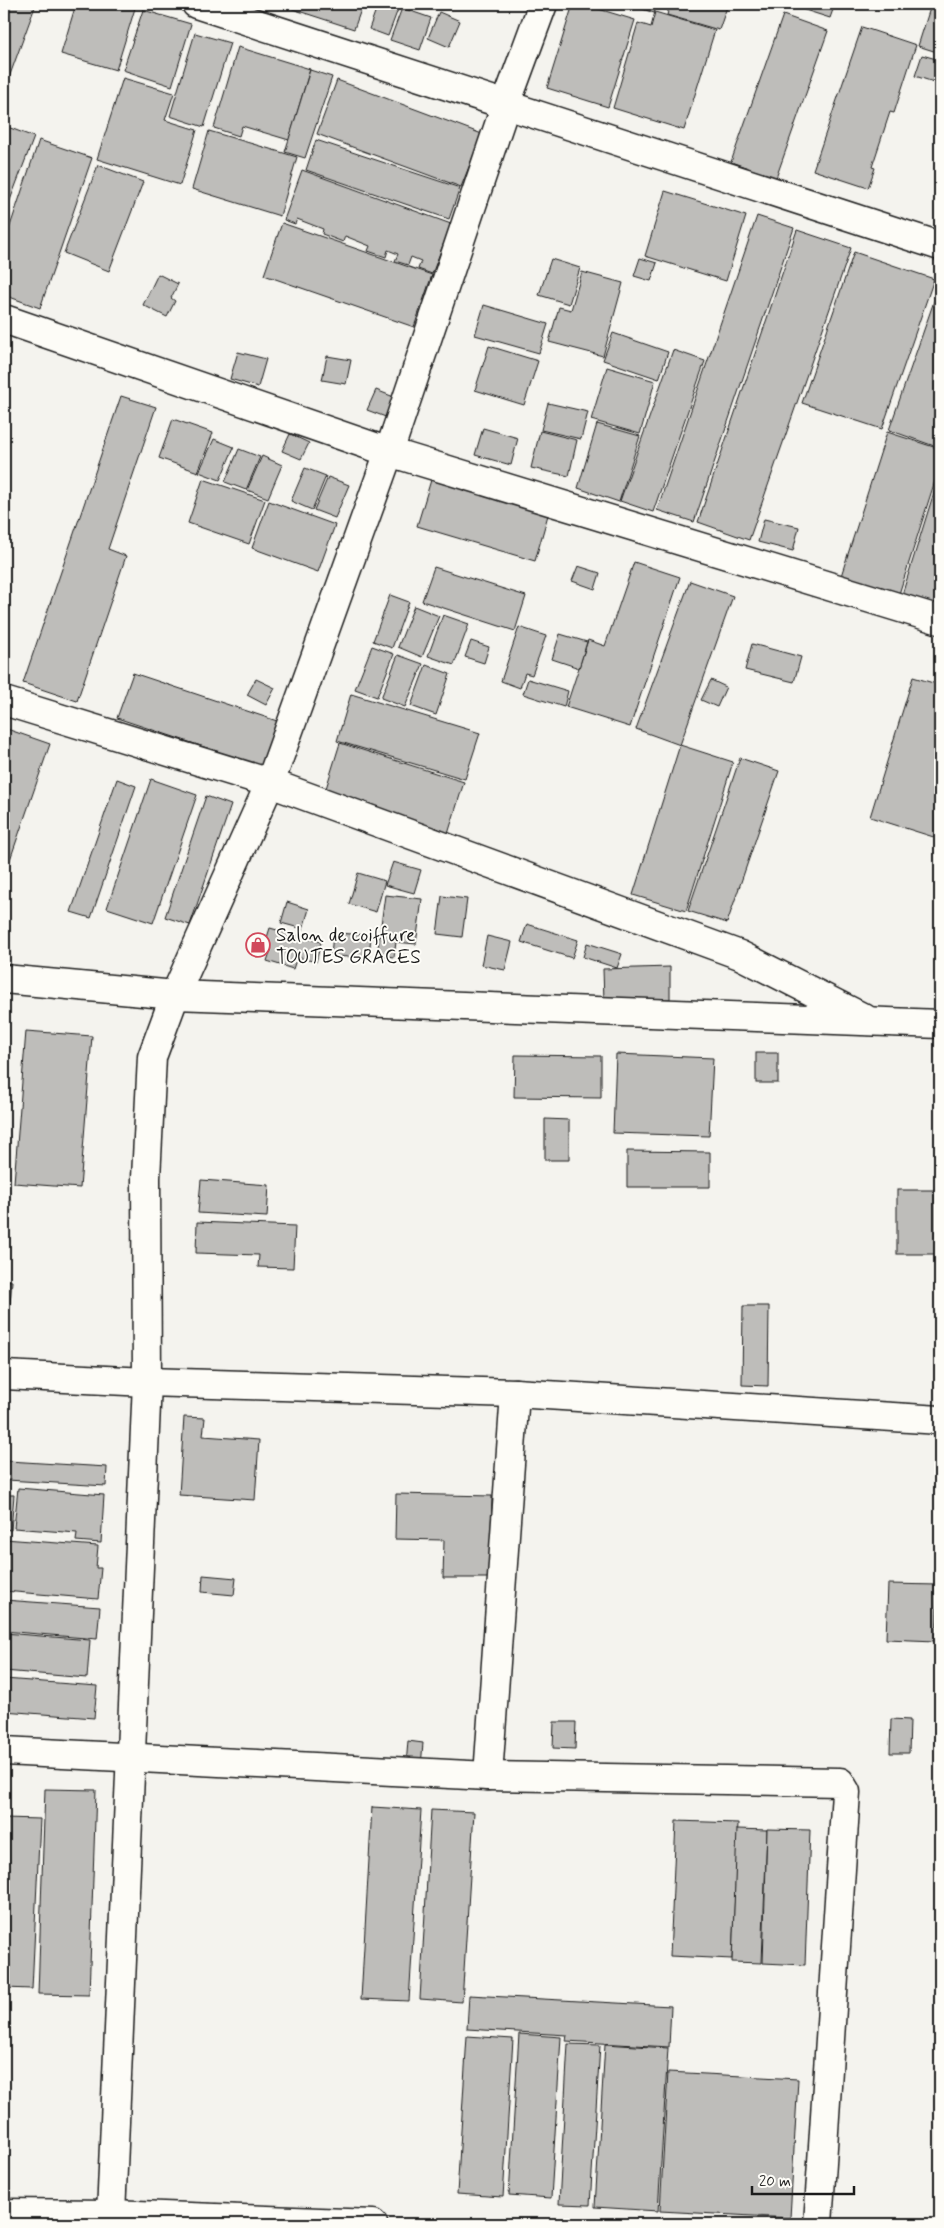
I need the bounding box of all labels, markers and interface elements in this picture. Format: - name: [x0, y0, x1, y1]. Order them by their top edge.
- place label: Salon de coiffure TOUTES GRACES: [276, 923, 421, 970]
- shop icon: Salon de coiffure TOUTES GRACES: [245, 932, 271, 958]
- scale bar: [752, 2163, 854, 2195]
- text: 20 m: [759, 2172, 791, 2192]

